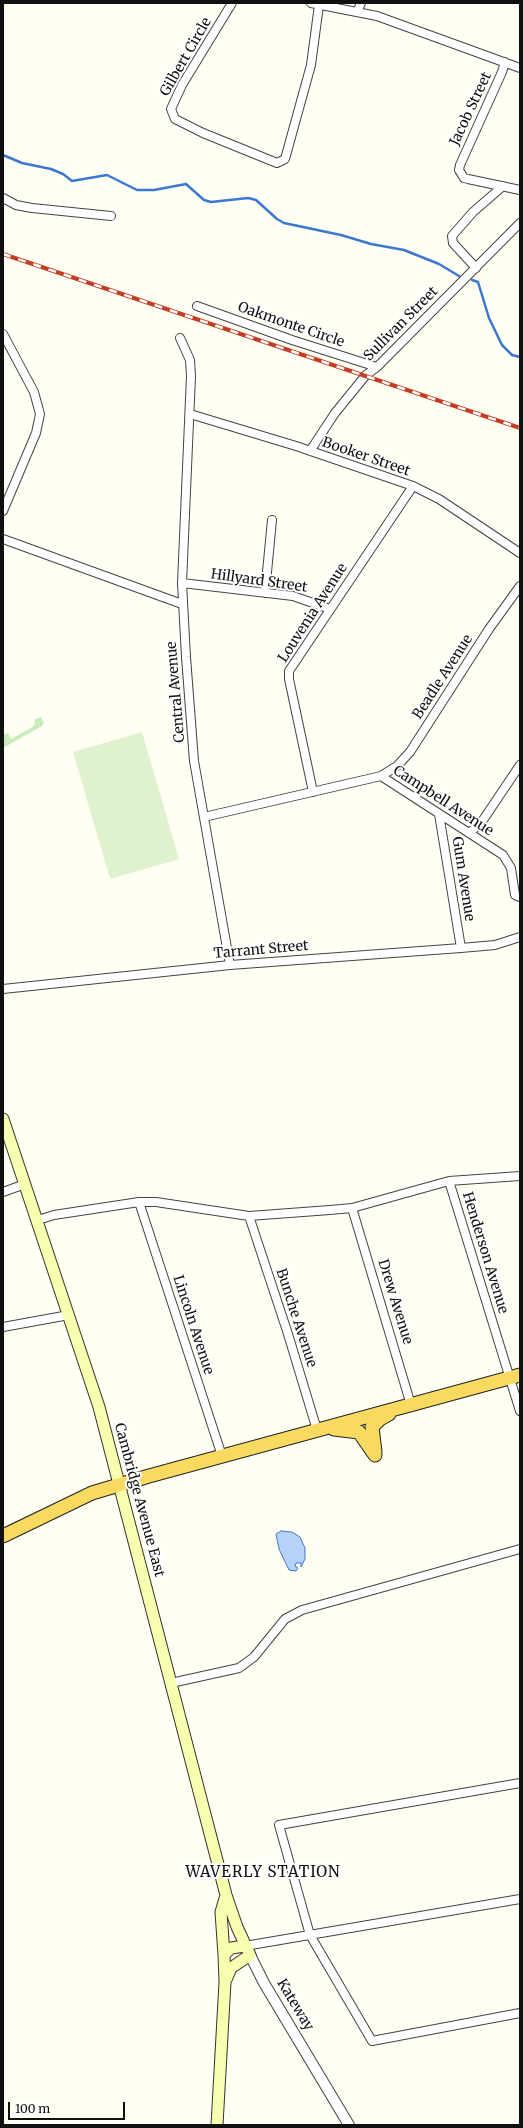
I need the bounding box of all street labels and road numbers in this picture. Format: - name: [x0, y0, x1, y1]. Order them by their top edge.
- street label: Gilbert Circle: [157, 15, 215, 99]
- street label: Jacob Street: [447, 70, 495, 148]
- street label: Sullivan Street: [360, 283, 442, 365]
- street label: Oakmonte Circle: [236, 299, 346, 351]
- street label: Booker Street: [320, 434, 412, 480]
- street label: Louvenia Avenue: [275, 560, 351, 666]
- street label: Hillyard Street: [210, 566, 308, 596]
- street label: Beadle Avenue: [409, 632, 477, 722]
- street label: Central Avenue: [163, 641, 189, 743]
- street label: Campbell Avenue: [390, 762, 496, 840]
- street label: Gum Avenue: [448, 836, 478, 922]
- street label: Tarrant Street: [213, 937, 309, 963]
- street label: Henderson Avenue: [458, 1190, 512, 1316]
- street label: Drew Avenue: [374, 1257, 416, 1347]
- street label: Bunche Avenue: [272, 1266, 320, 1370]
- street label: Lincoln Avenue: [169, 1273, 217, 1377]
- street label: Cambridge Avenue East: [110, 1421, 168, 1579]
- street label: Kateway: [273, 1976, 317, 2034]

